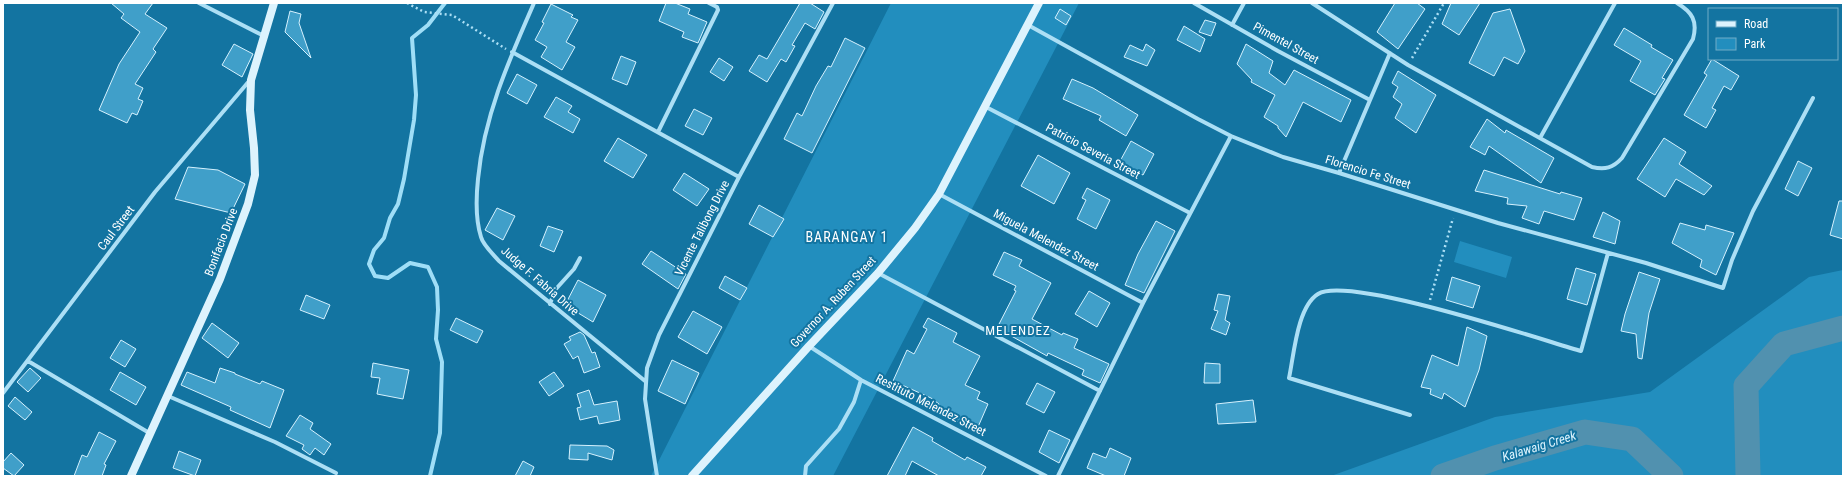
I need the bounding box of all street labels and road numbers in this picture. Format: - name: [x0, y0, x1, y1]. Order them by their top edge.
- street label: Pimentel Street: [1251, 19, 1322, 67]
- street label: Patricio Severia Street: [1043, 120, 1143, 182]
- street label: Florencio Fe Street: [1324, 152, 1413, 192]
- street label: Vicente Talibong Drive: [672, 178, 732, 278]
- street label: Caul Street: [95, 203, 137, 253]
- street label: Bonifacio Drive: [202, 206, 241, 278]
- street label: Miguela Melendez Street: [991, 206, 1101, 274]
- street label: Judge F. Fabria Drive: [498, 243, 582, 319]
- street label: Governor A. Ruben Street: [787, 253, 879, 350]
- street label: Restituto Melendez Street: [873, 371, 989, 439]

